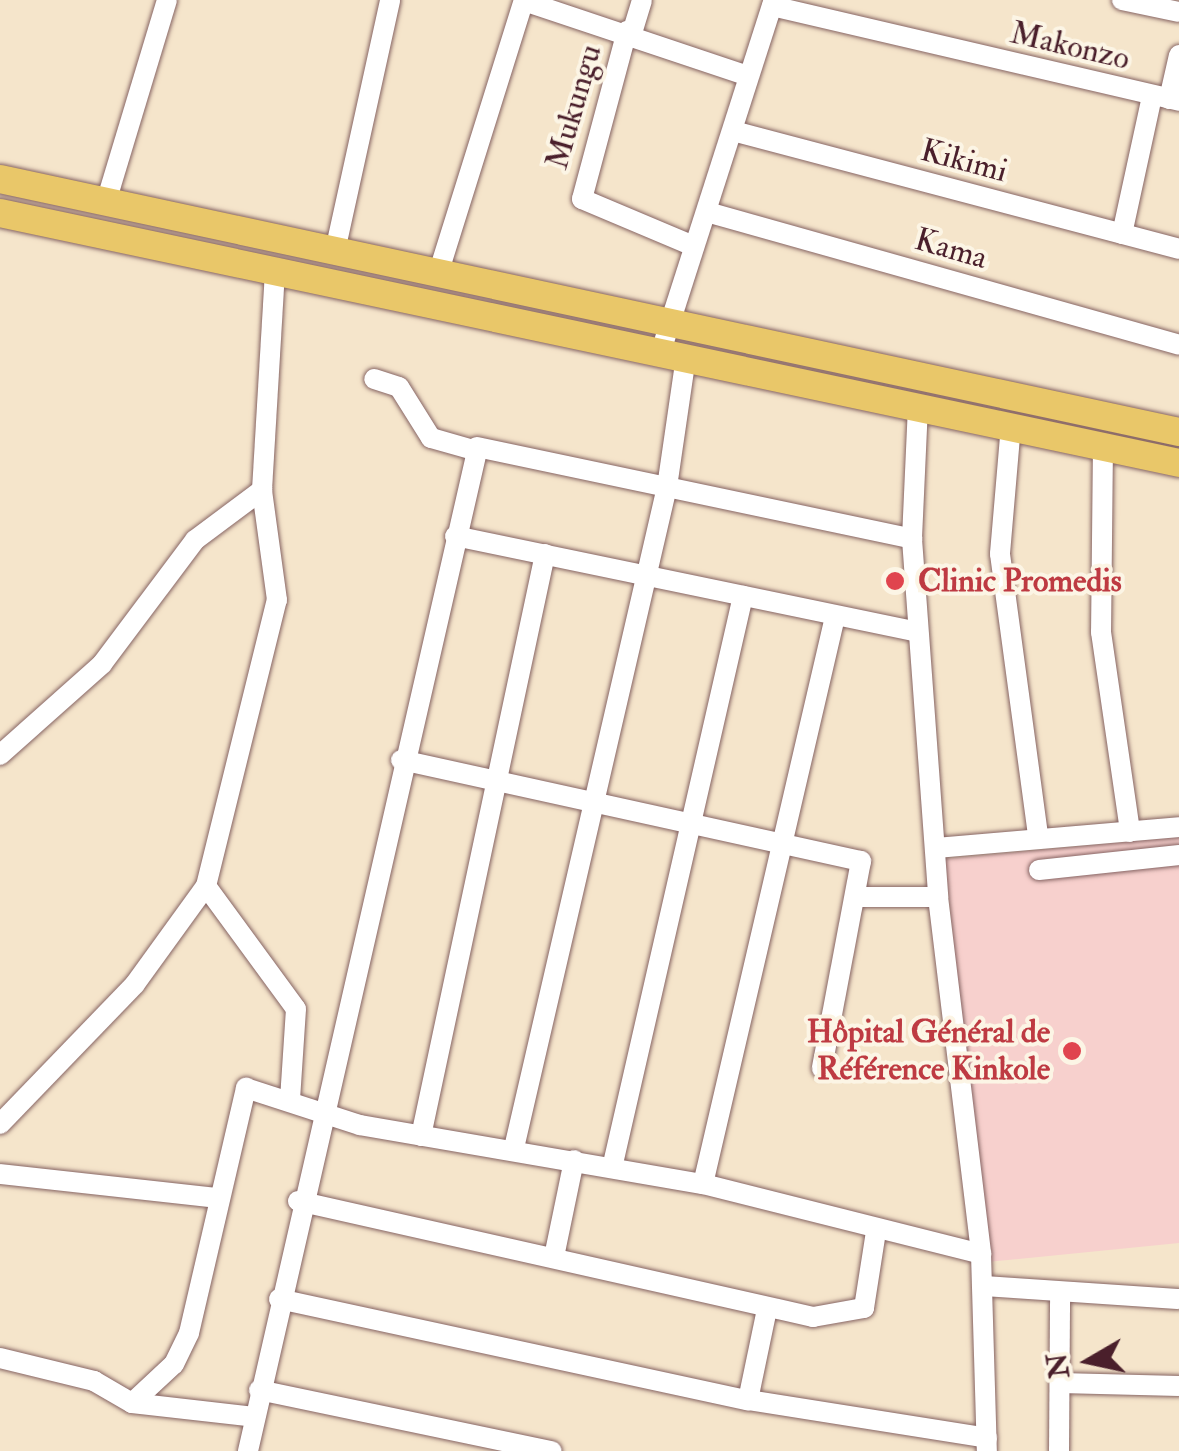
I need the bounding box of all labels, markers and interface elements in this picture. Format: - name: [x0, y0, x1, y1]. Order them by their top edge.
- street label: Makonzo: [1007, 14, 1133, 78]
- street label: Mukungu: [538, 40, 610, 174]
- street label: Kikimi: [916, 131, 1012, 191]
- street label: Kama: [910, 220, 992, 278]
- place label: Clinic Promedis: [918, 562, 1122, 600]
- marker: Clinic Promedis: [882, 568, 908, 594]
- place label: Hôpital Général de Référence Kinkole: [807, 1014, 1050, 1089]
- marker: Hôpital Général de Référence Kinkole: [1059, 1038, 1085, 1064]
- north arrow: [1039, 1311, 1139, 1411]
- text: N: [1040, 1351, 1078, 1381]

